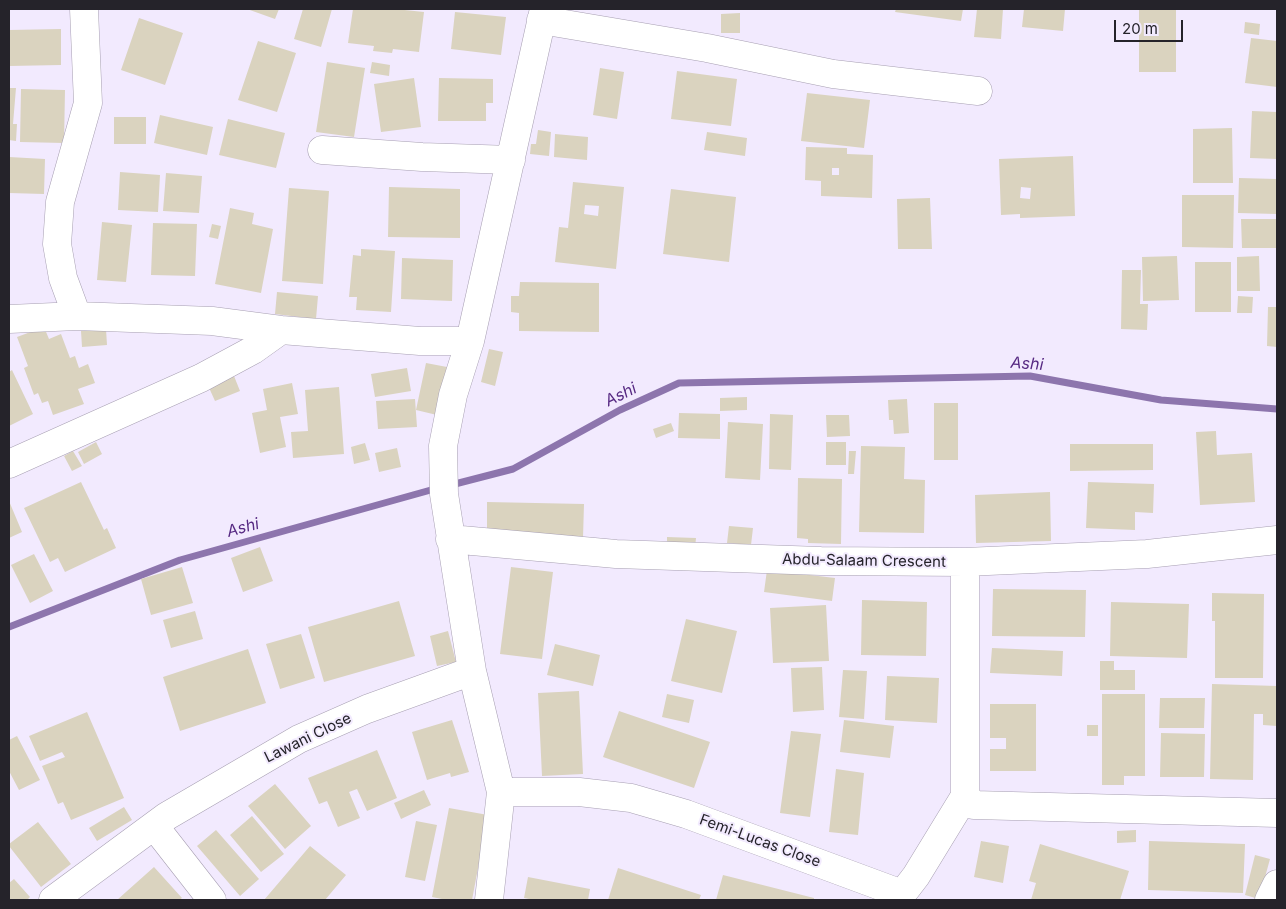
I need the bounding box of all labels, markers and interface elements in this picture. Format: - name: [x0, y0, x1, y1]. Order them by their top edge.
- scale bar: [1116, 10, 1185, 42]
- text: 20 m: [1122, 19, 1158, 38]
- water label: Ashi: [1010, 353, 1044, 375]
- water label: Ashi: [602, 379, 640, 411]
- water label: Ashi: [225, 514, 261, 542]
- street label: Abdu-Salaam Crescent: [782, 551, 946, 571]
- street label: Lawani Close: [262, 709, 354, 767]
- street label: Femi-Lucas Close: [697, 811, 823, 871]

